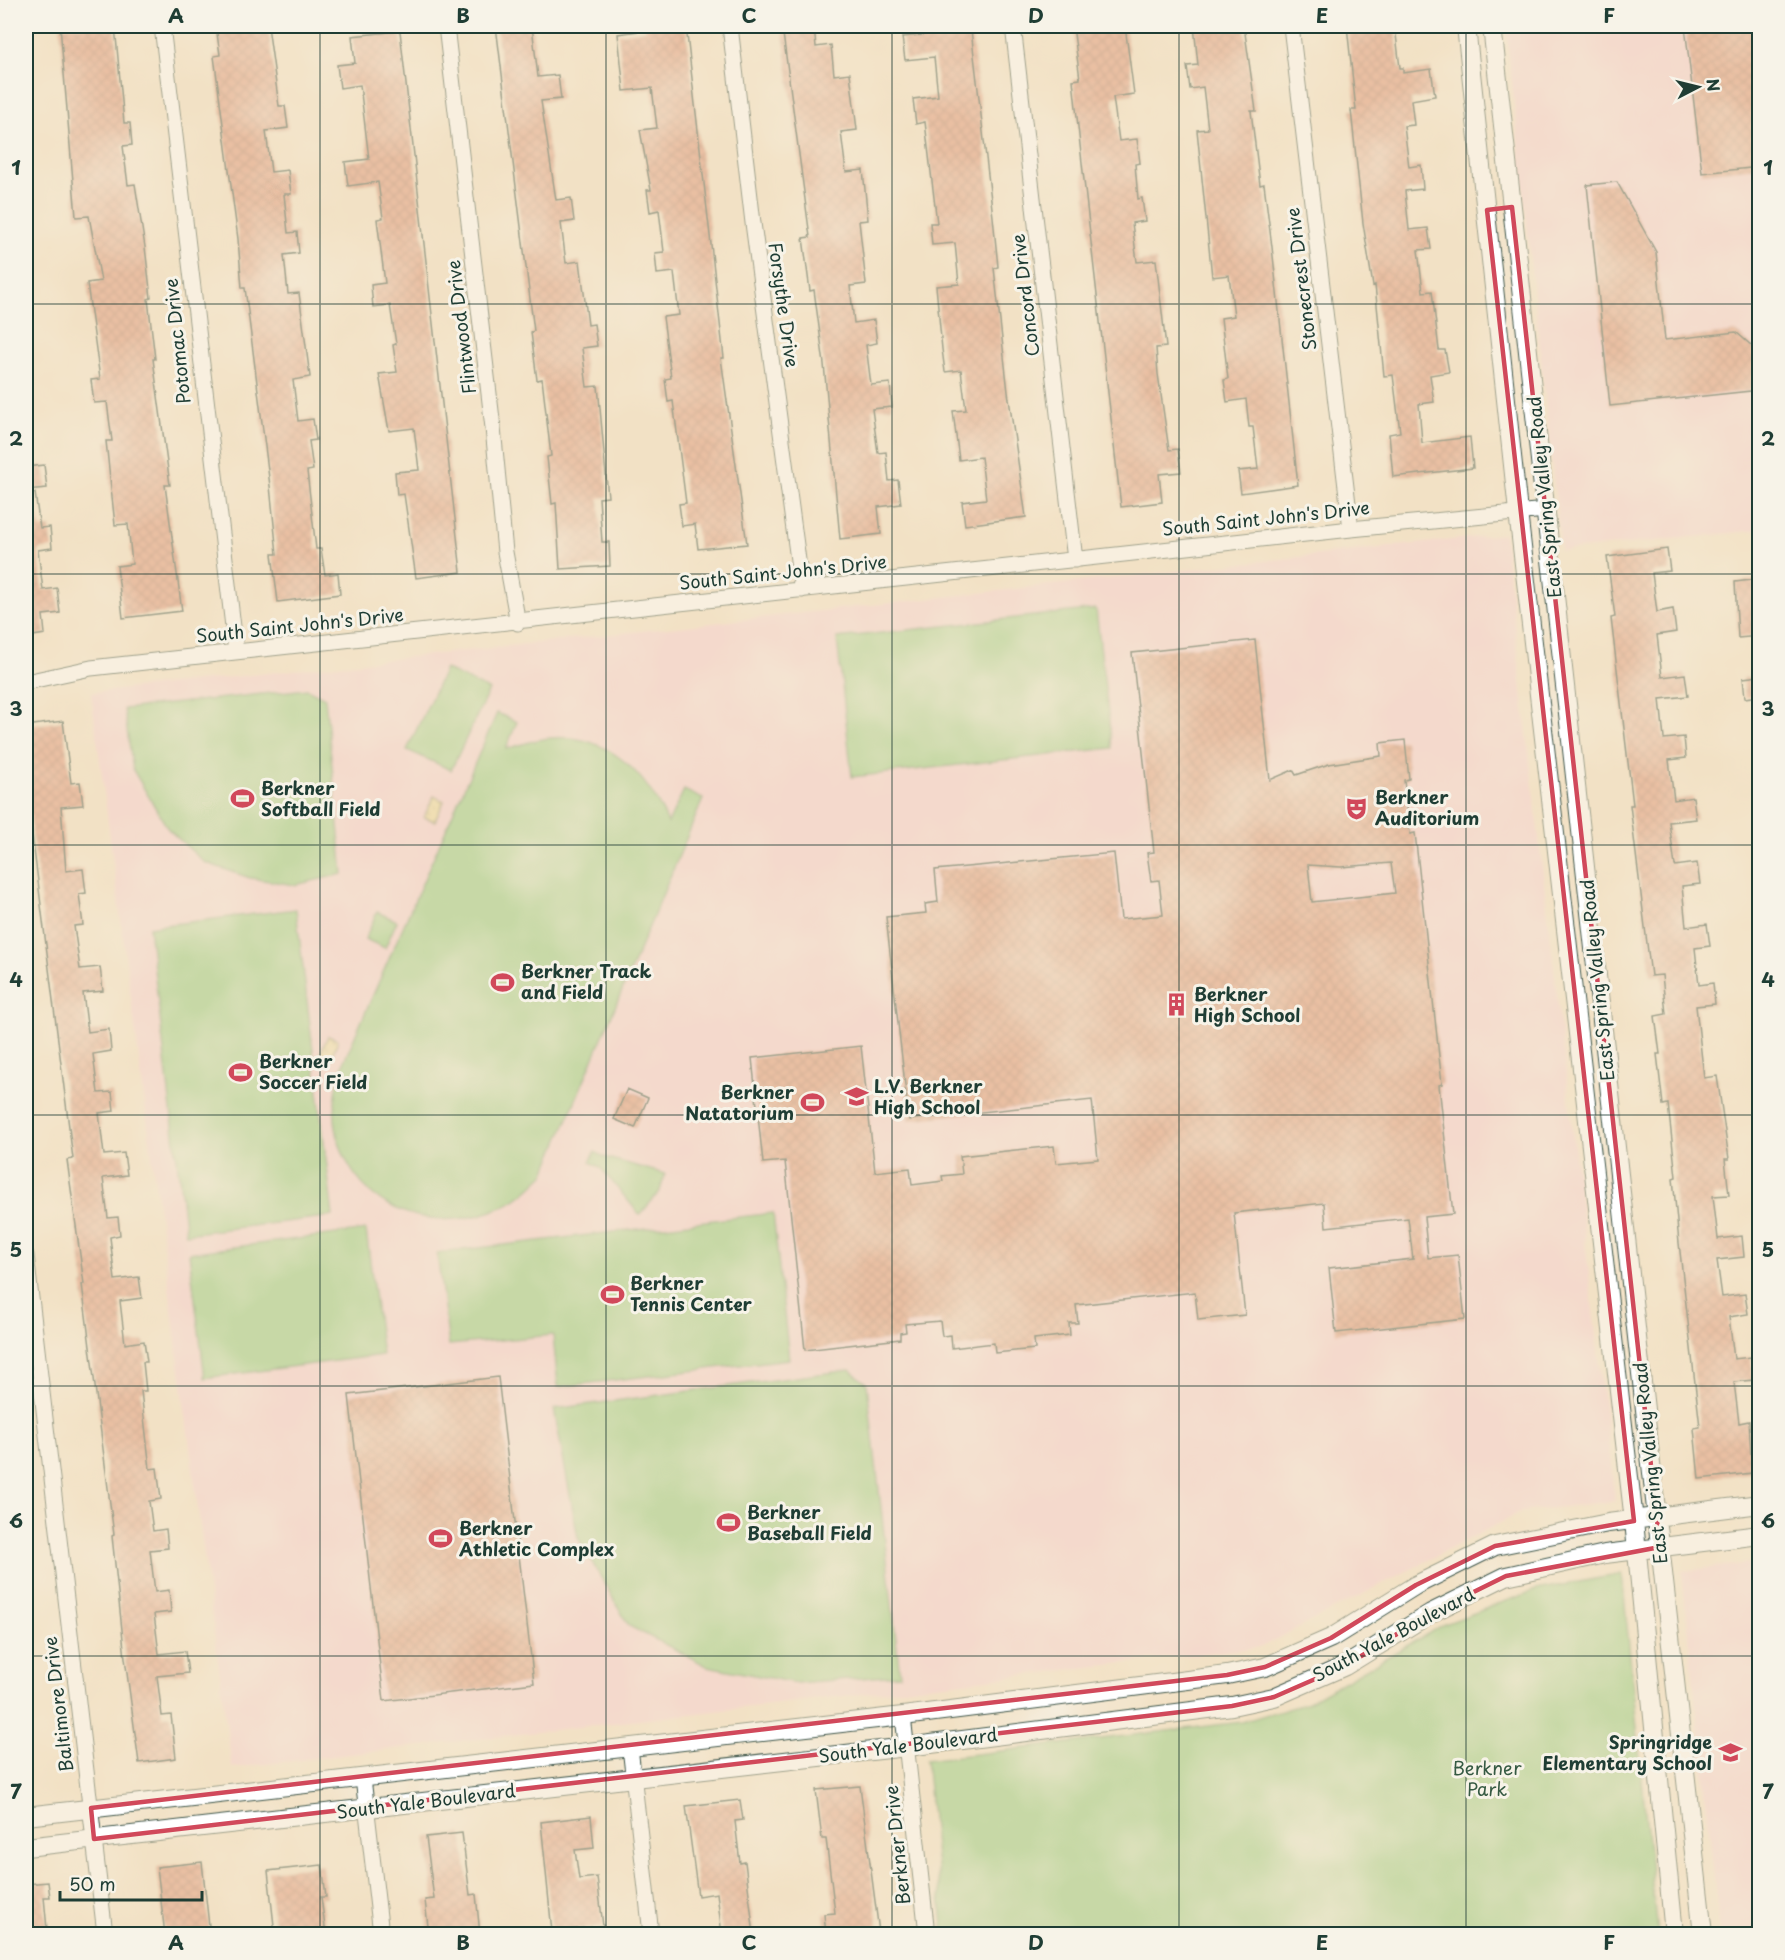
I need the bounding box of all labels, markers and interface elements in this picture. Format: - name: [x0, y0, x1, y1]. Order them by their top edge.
- text: A: [168, 0, 184, 30]
- text: B: [456, 0, 470, 30]
- text: C: [741, 0, 757, 30]
- text: D: [1028, 0, 1044, 30]
- text: E: [1316, 0, 1328, 30]
- text: F: [1603, 0, 1615, 30]
- north arrow: [1668, 57, 1728, 117]
- text: N: [1701, 77, 1727, 93]
- text: 1: [11, 152, 21, 182]
- text: 1: [1763, 152, 1773, 182]
- street label: Stonecrest Drive: [1278, 206, 1323, 352]
- street label: Concord Drive: [1004, 232, 1045, 358]
- street label: Forsythe Drive: [762, 240, 807, 369]
- street label: Flintwood Drive: [439, 259, 482, 396]
- street label: Potomac Drive: [156, 277, 197, 405]
- street label: East Spring Valley Road: [1519, 395, 1568, 599]
- text: 2: [9, 423, 23, 453]
- text: 2: [1761, 423, 1775, 453]
- street label: South Saint John's Drive: [1161, 493, 1371, 542]
- street label: South Saint John's Drive: [678, 547, 888, 596]
- street label: South Saint John's Drive: [195, 600, 405, 649]
- text: 3: [9, 693, 23, 723]
- text: 3: [1761, 693, 1775, 723]
- place label: Berkner Softball Field: [261, 774, 380, 822]
- place label: Berkner Auditorium: [1375, 783, 1479, 831]
- sports icon: Berkner Softball Field: [230, 786, 256, 812]
- theatre icon: Berkner Auditorium: [1344, 795, 1370, 821]
- street label: East Spring Valley Road: [1572, 878, 1621, 1082]
- place label: Berkner Track and Field: [521, 957, 651, 1005]
- text: 4: [9, 964, 23, 994]
- text: 4: [1761, 964, 1775, 994]
- sports icon: Berkner Track and Field: [490, 969, 516, 995]
- place label: Berkner High School: [1194, 980, 1300, 1028]
- building icon: Berkner High School: [1163, 992, 1189, 1018]
- place label: Berkner Soccer Field: [259, 1047, 367, 1095]
- sports icon: Berkner Soccer Field: [228, 1059, 254, 1085]
- place label: L.V. Berkner High School: [874, 1072, 983, 1120]
- place label: Berkner Natatorium: [685, 1078, 795, 1126]
- school or university icon: L.V. Berkner High School: [843, 1084, 869, 1110]
- sports icon: Berkner Natatorium: [799, 1090, 825, 1116]
- text: 5: [10, 1234, 22, 1264]
- text: 5: [1762, 1234, 1774, 1264]
- place label: Berkner Tennis Center: [630, 1269, 752, 1317]
- sports icon: Berkner Tennis Center: [599, 1281, 625, 1307]
- street label: East Spring Valley Road: [1625, 1361, 1674, 1565]
- place label: Berkner Baseball Field: [747, 1498, 872, 1546]
- text: 6: [9, 1505, 23, 1535]
- text: 6: [1761, 1505, 1775, 1535]
- sports icon: Berkner Baseball Field: [716, 1510, 742, 1536]
- place label: Berkner Athletic Complex: [458, 1514, 614, 1562]
- sports icon: Berkner Athletic Complex: [428, 1526, 454, 1552]
- street label: South Yale Boulevard: [1307, 1580, 1479, 1688]
- street label: Baltimore Drive: [36, 1635, 79, 1773]
- street label: South Yale Boulevard: [817, 1720, 999, 1769]
- place label: Springridge Elementary School: [1542, 1728, 1712, 1776]
- school or university icon: Springridge Elementary School: [1717, 1740, 1743, 1766]
- park label: Berkner Park: [1452, 1754, 1522, 1802]
- text: 7: [10, 1776, 22, 1806]
- street label: South Yale Boulevard: [335, 1776, 517, 1825]
- text: 7: [1762, 1776, 1774, 1806]
- street label: Berkner Drive: [877, 1784, 916, 1906]
- scale bar: [60, 1864, 202, 1902]
- text: 50 m: [69, 1870, 116, 1897]
- text: A: [168, 1927, 184, 1957]
- text: B: [456, 1927, 470, 1957]
- text: C: [741, 1927, 757, 1957]
- text: D: [1028, 1927, 1044, 1957]
- text: E: [1316, 1927, 1328, 1957]
- text: F: [1603, 1927, 1615, 1957]

